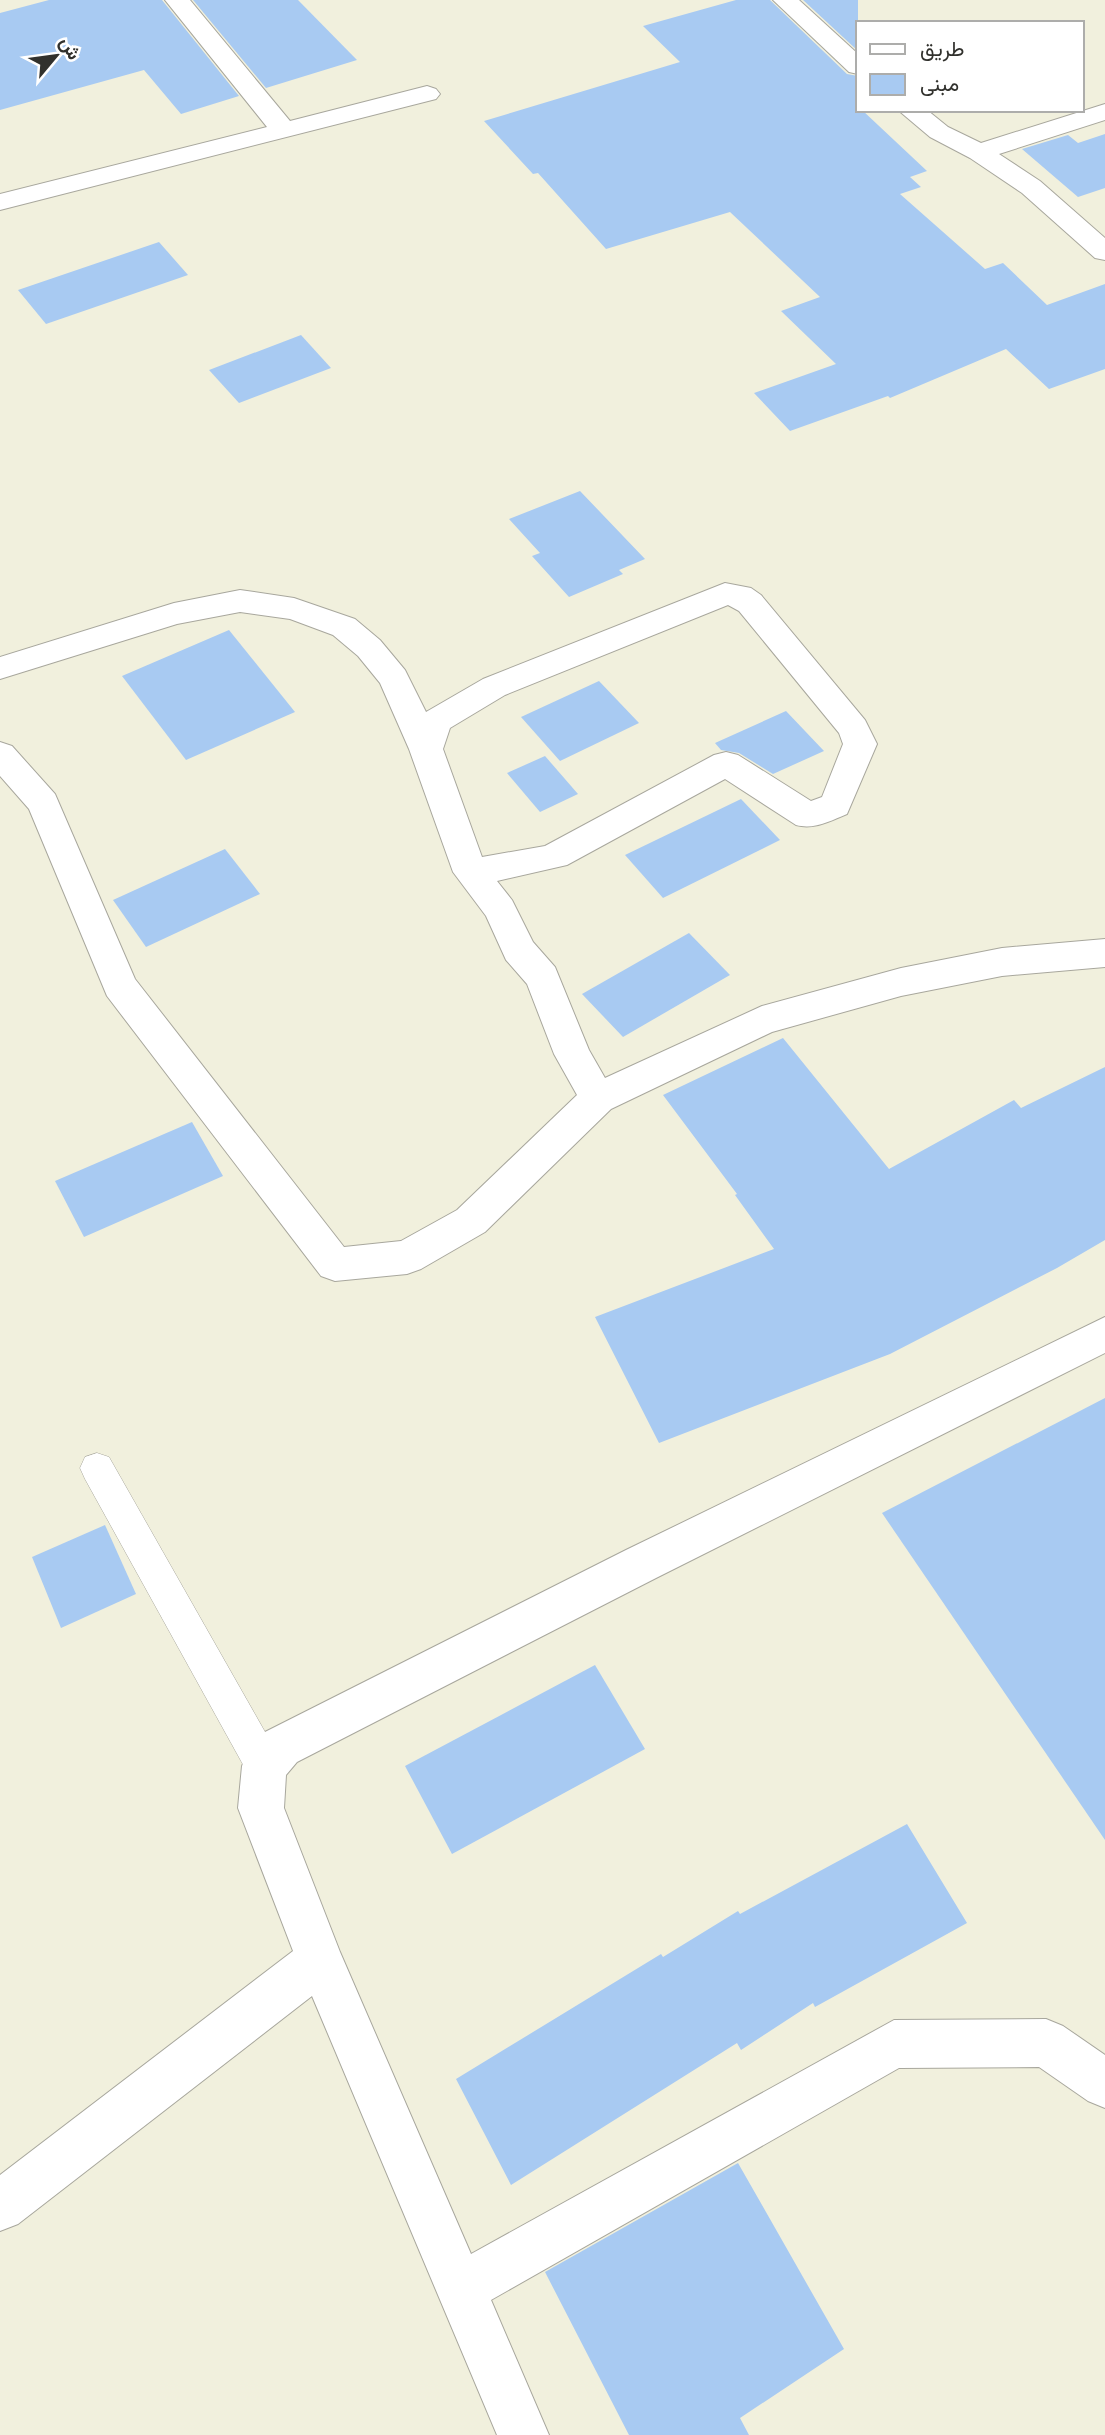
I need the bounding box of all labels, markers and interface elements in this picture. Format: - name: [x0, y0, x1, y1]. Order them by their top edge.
- north arrow: [21, 21, 91, 91]
- legend: [856, 21, 1084, 112]
- text: ش: [53, 33, 85, 65]
- text: طريق: [920, 37, 965, 64]
- text: مبنى: [920, 72, 959, 99]

